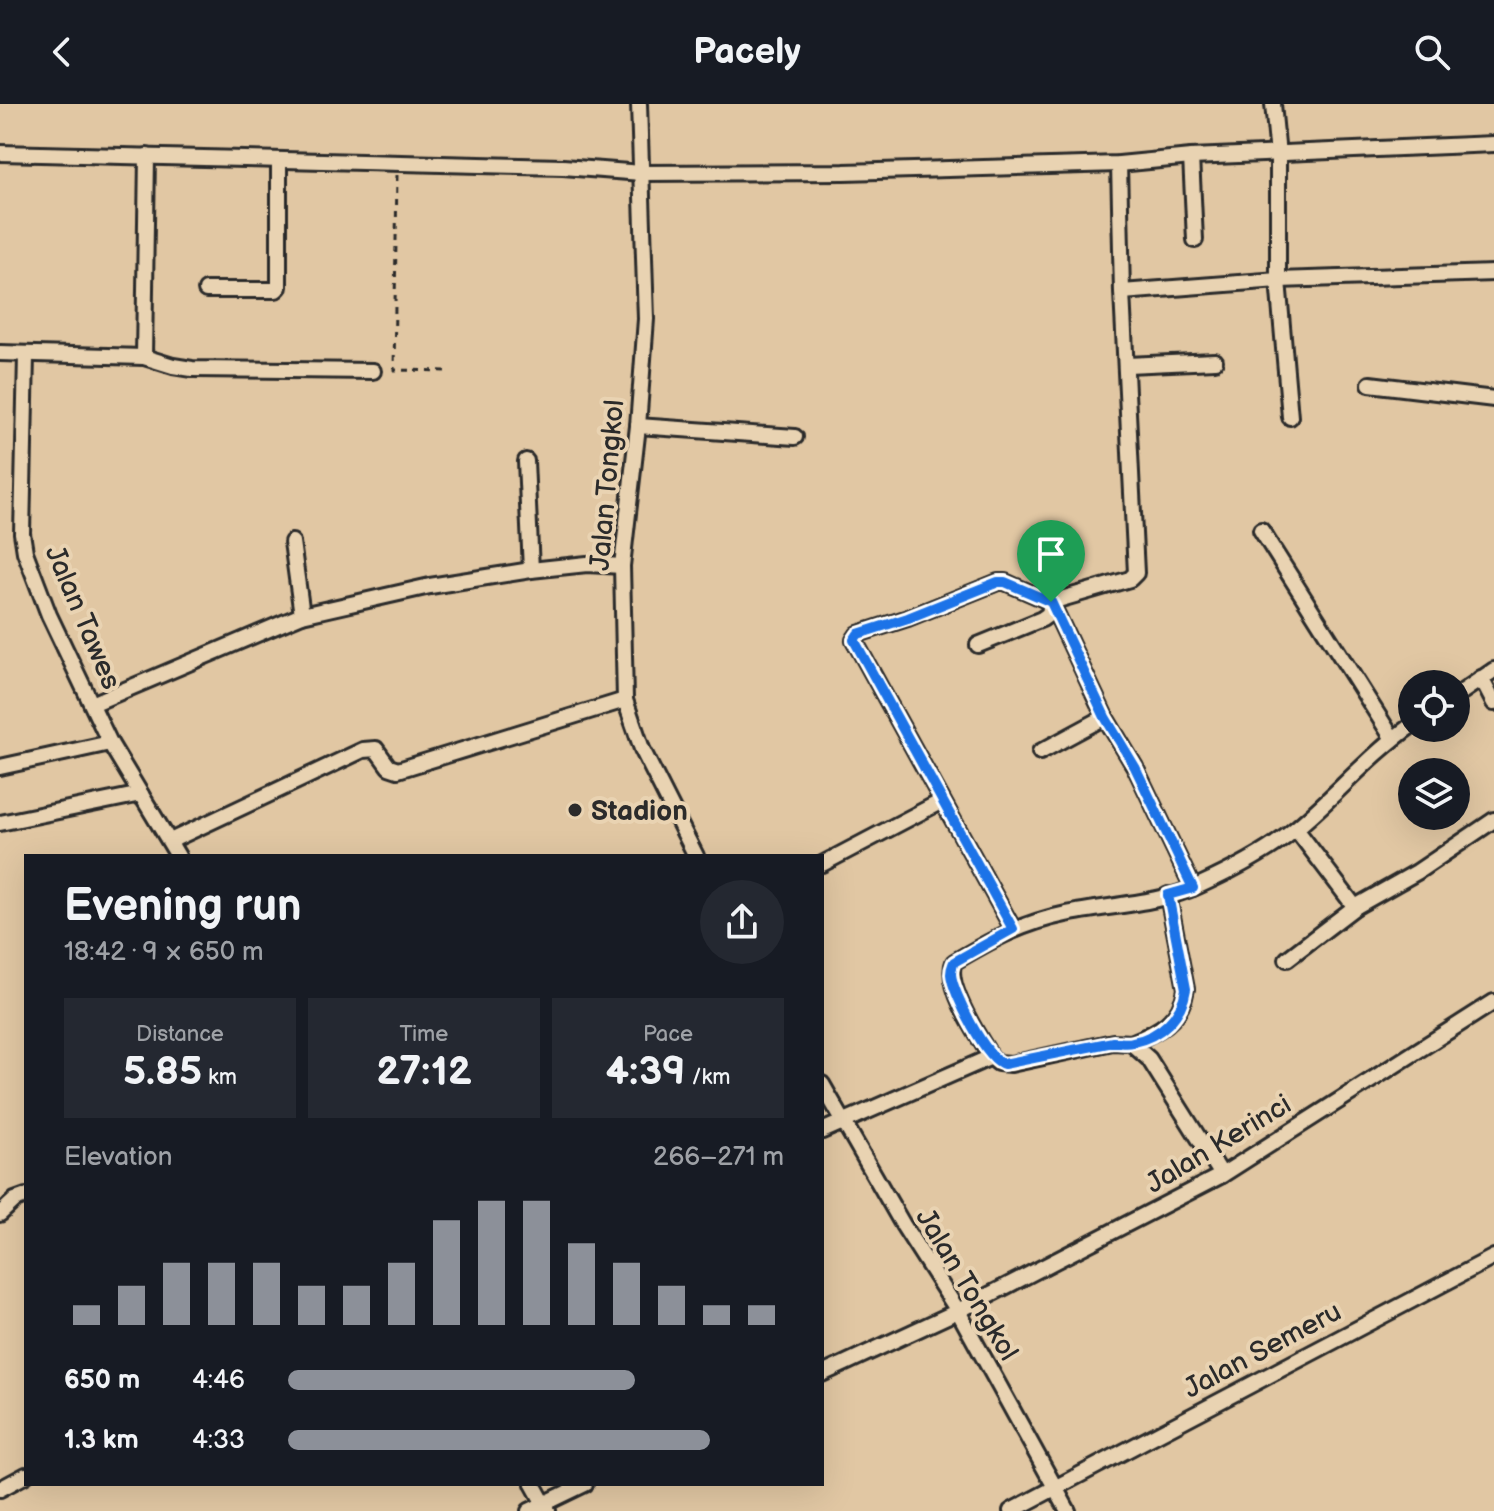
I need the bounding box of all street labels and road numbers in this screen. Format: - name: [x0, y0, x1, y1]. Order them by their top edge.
- street label: Jalan Tongkol: [584, 398, 631, 572]
- street label: Jalan Tawes: [38, 541, 128, 695]
- street label: Jalan Kerinci: [1140, 1088, 1297, 1201]
- street label: Jalan Tongkol: [908, 1203, 1025, 1367]
- street label: Jalan Semeru: [1178, 1295, 1347, 1406]

